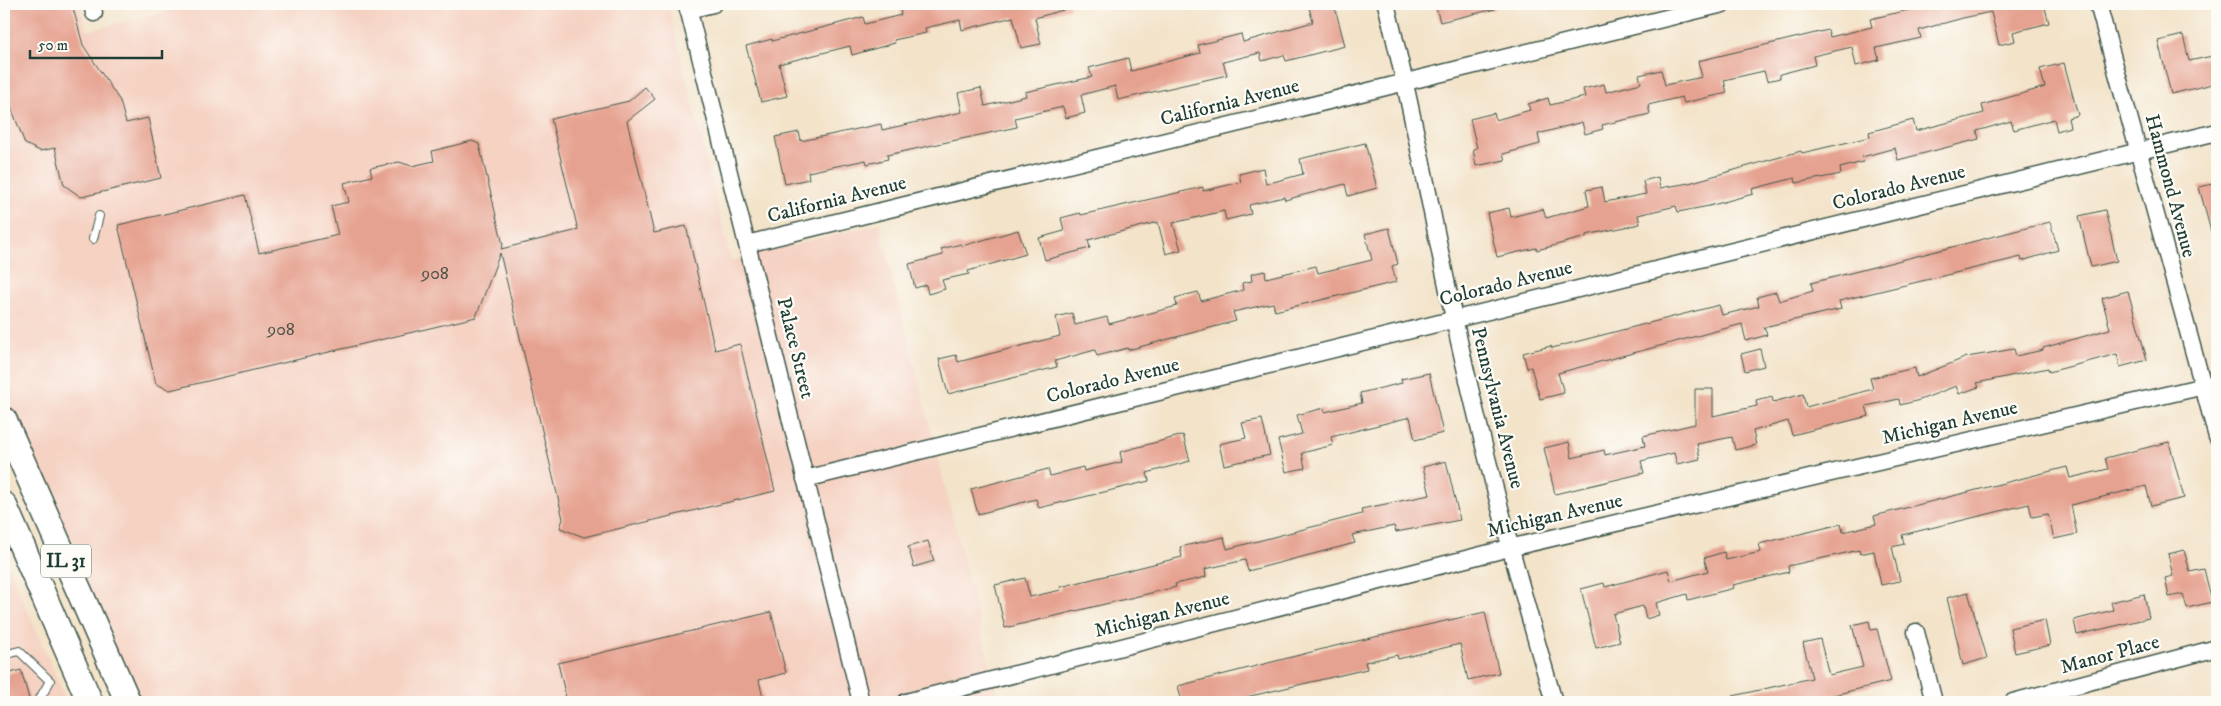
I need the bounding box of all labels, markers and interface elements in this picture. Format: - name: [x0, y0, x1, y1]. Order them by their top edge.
- scale bar: [30, 28, 162, 60]
- text: 50 m: [38, 36, 68, 55]
- street label: California Avenue: [1158, 74, 1302, 132]
- street label: Hammond Avenue: [2139, 112, 2201, 260]
- street label: Colorado Avenue: [1830, 159, 1968, 217]
- street label: California Avenue: [765, 171, 909, 229]
- street label: Colorado Avenue: [1437, 255, 1575, 313]
- house number: 908: [420, 263, 449, 285]
- street label: Palace Street: [770, 295, 820, 401]
- house number: 908: [266, 319, 295, 341]
- street label: Pennsylvania Avenue: [1465, 325, 1529, 491]
- street label: Colorado Avenue: [1044, 352, 1182, 410]
- street label: Michigan Avenue: [1880, 395, 2020, 451]
- street label: Michigan Avenue: [1485, 488, 1625, 544]
- road number: IL 31: [41, 544, 91, 578]
- street label: Michigan Avenue: [1092, 586, 1232, 644]
- street label: Manor Place: [2058, 630, 2162, 680]

